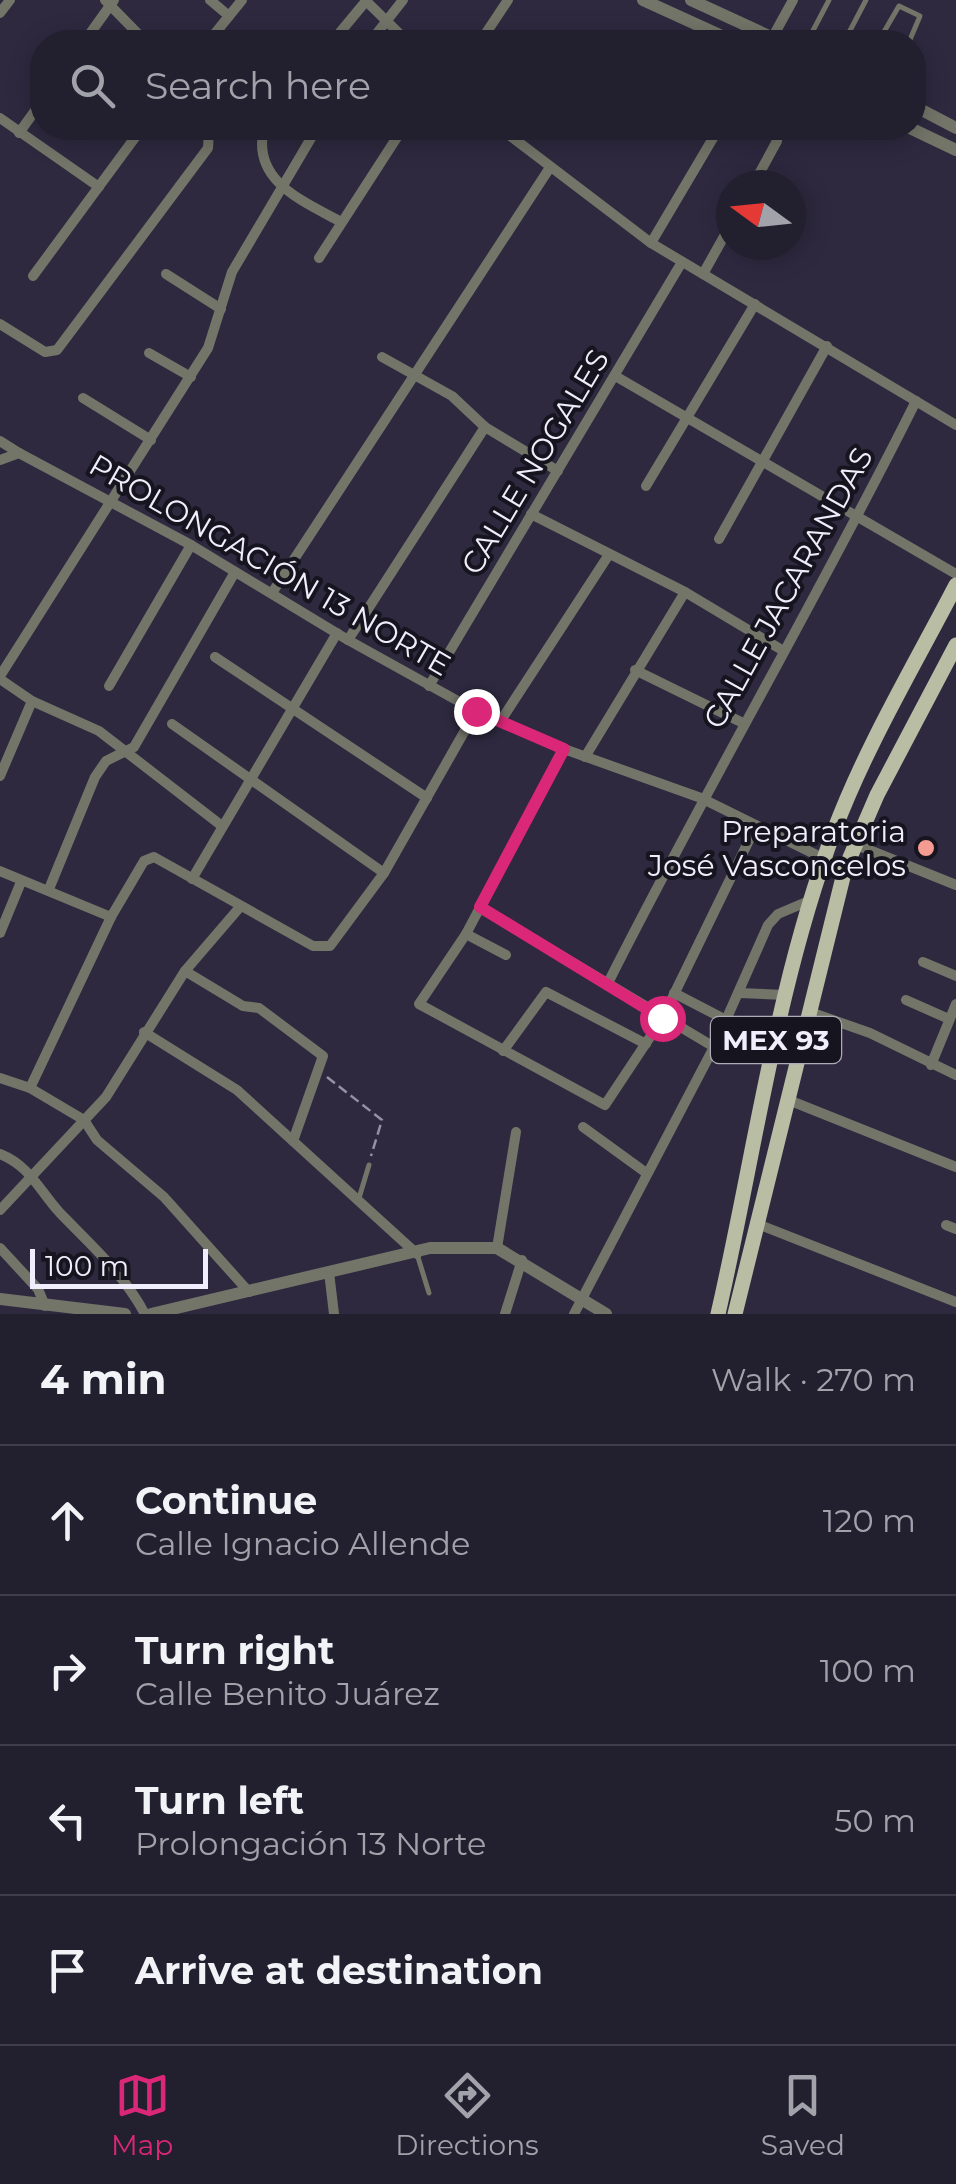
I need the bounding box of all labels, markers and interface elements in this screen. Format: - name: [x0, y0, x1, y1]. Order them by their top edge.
- search box: [30, 30, 926, 140]
- icon: search: [65, 58, 120, 113]
- text: Search here: [145, 62, 371, 109]
- north arrow: [716, 170, 806, 260]
- street label: CALLE NOGALES: [453, 343, 617, 581]
- street label: CALLE JACARANDAS: [695, 441, 881, 735]
- street label: PROLONGACIÓN 13 NORTE: [83, 446, 457, 684]
- route end: [454, 689, 500, 735]
- place label: Preparatoria José Vasconcelos: [647, 813, 906, 884]
- marker: Preparatoria José Vasconcelos: [915, 837, 937, 859]
- route start: [640, 996, 686, 1042]
- road number: MEX 93: [711, 1017, 841, 1063]
- scale bar: [30, 1244, 208, 1288]
- text: 100 m: [45, 1249, 129, 1283]
- text: 4 min: [40, 1353, 167, 1405]
- text: Walk · 270 m: [711, 1360, 916, 1399]
- text: Continue: [135, 1477, 317, 1524]
- icon: ahead: [40, 1493, 95, 1548]
- text: 120 m: [823, 1501, 916, 1540]
- text: Calle Ignacio Allende: [135, 1524, 470, 1563]
- text: Turn right: [135, 1627, 334, 1674]
- icon: right: [40, 1643, 95, 1698]
- text: 100 m: [820, 1651, 916, 1690]
- text: Calle Benito Juárez: [135, 1674, 440, 1713]
- text: Turn left: [135, 1777, 304, 1824]
- icon: left: [40, 1793, 95, 1848]
- text: 50 m: [834, 1801, 916, 1840]
- text: Prolongación 13 Norte: [135, 1824, 486, 1863]
- icon: arrive: [40, 1943, 95, 1998]
- text: Arrive at destination: [135, 1947, 543, 1994]
- tab: Map: [111, 2068, 173, 2162]
- tab: Directions: [395, 2068, 539, 2162]
- tab: Saved: [761, 2068, 845, 2162]

